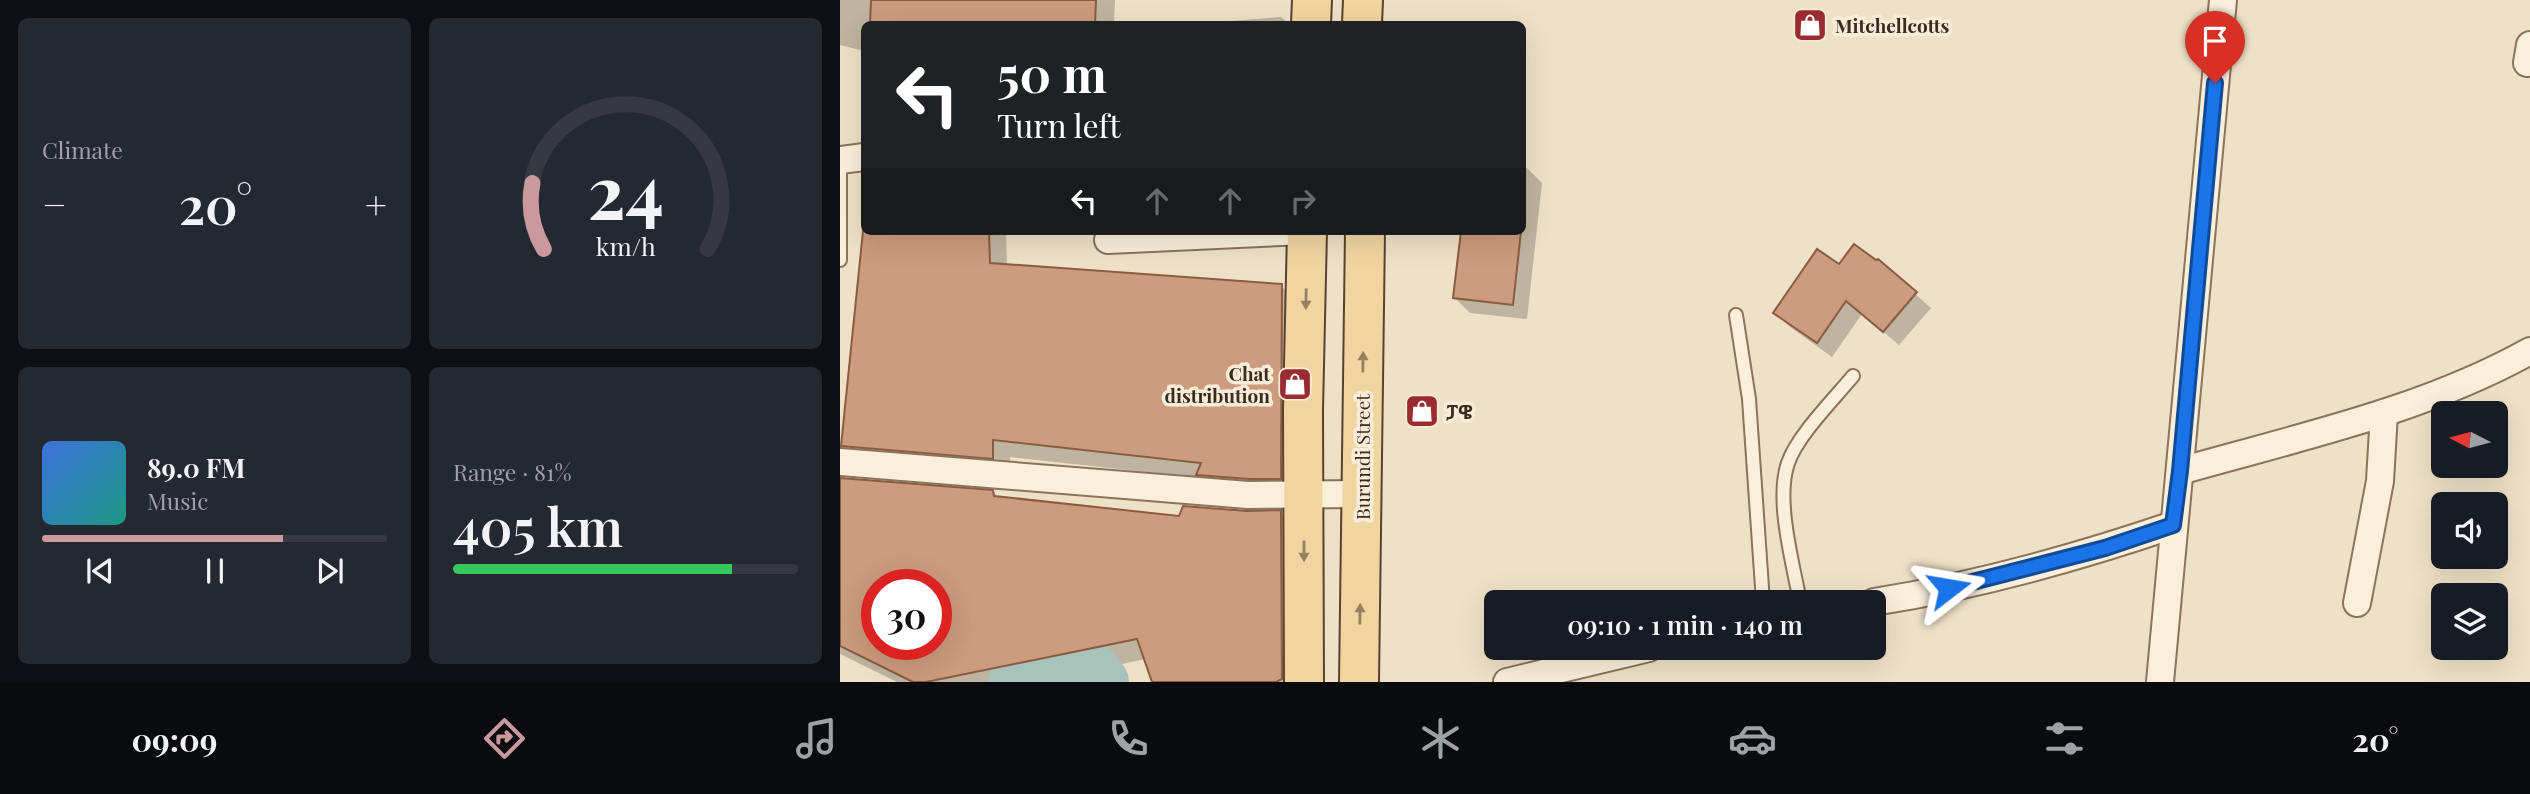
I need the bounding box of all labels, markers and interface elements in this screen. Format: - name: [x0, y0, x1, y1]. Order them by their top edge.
- shop icon: Mitchellcotts: [1791, 6, 1829, 44]
- pin: [2185, 11, 2245, 83]
- place label: Mitchellcotts: [1835, 12, 1950, 38]
- icon: arrive: [2196, 22, 2234, 60]
- text: 50 m: [997, 40, 1107, 105]
- icon: left: [882, 49, 973, 140]
- text: Turn left: [997, 103, 1121, 146]
- text: Climate: [42, 134, 123, 165]
- text: 24: [587, 141, 664, 238]
- text: 20°: [179, 169, 253, 238]
- text: −: [42, 178, 67, 229]
- text: +: [365, 178, 387, 229]
- icon: left: [1065, 182, 1103, 220]
- icon: ahead: [1138, 182, 1176, 220]
- icon: ahead: [1211, 182, 1249, 220]
- icon: right: [1284, 182, 1322, 220]
- text: km/h: [596, 229, 656, 262]
- one-way arrow: [1300, 288, 1311, 310]
- one-way arrow: [1358, 351, 1369, 373]
- place label: Chat distribution: [1165, 360, 1270, 408]
- shop icon: Chat distribution: [1276, 365, 1314, 403]
- shop icon: ፓዌ: [1403, 392, 1441, 430]
- street label: Burundi Street: [1349, 394, 1375, 520]
- place label: ፓዌ: [1446, 398, 1473, 424]
- north arrow: [2431, 401, 2508, 478]
- map controls: [2431, 401, 2508, 660]
- text: 89.0 FM: [147, 450, 245, 485]
- text: Range · 81%: [453, 456, 571, 487]
- text: Music: [147, 485, 208, 516]
- text: 405 km: [453, 491, 623, 560]
- button: sound: [2431, 492, 2508, 569]
- one-way arrow: [1298, 540, 1310, 562]
- position arrow: [1912, 551, 1986, 625]
- icon: previous: [81, 552, 119, 590]
- icon: pause: [196, 552, 234, 590]
- icon: next: [311, 552, 349, 590]
- speed limit sign: 30: [861, 569, 952, 660]
- button: layers: [2431, 583, 2508, 660]
- one-way arrow: [1355, 603, 1366, 625]
- text: 09:10 · 1 min · 140 m: [1567, 607, 1803, 642]
- icon: directions: [480, 714, 529, 763]
- icon: music: [792, 714, 841, 763]
- icon: phone: [1104, 714, 1153, 763]
- icon: climate: [1416, 714, 1465, 763]
- icon: car: [1728, 714, 1777, 763]
- icon: filters: [2040, 714, 2089, 763]
- text: 09:09: [131, 717, 217, 760]
- text: 20°: [2352, 717, 2398, 760]

